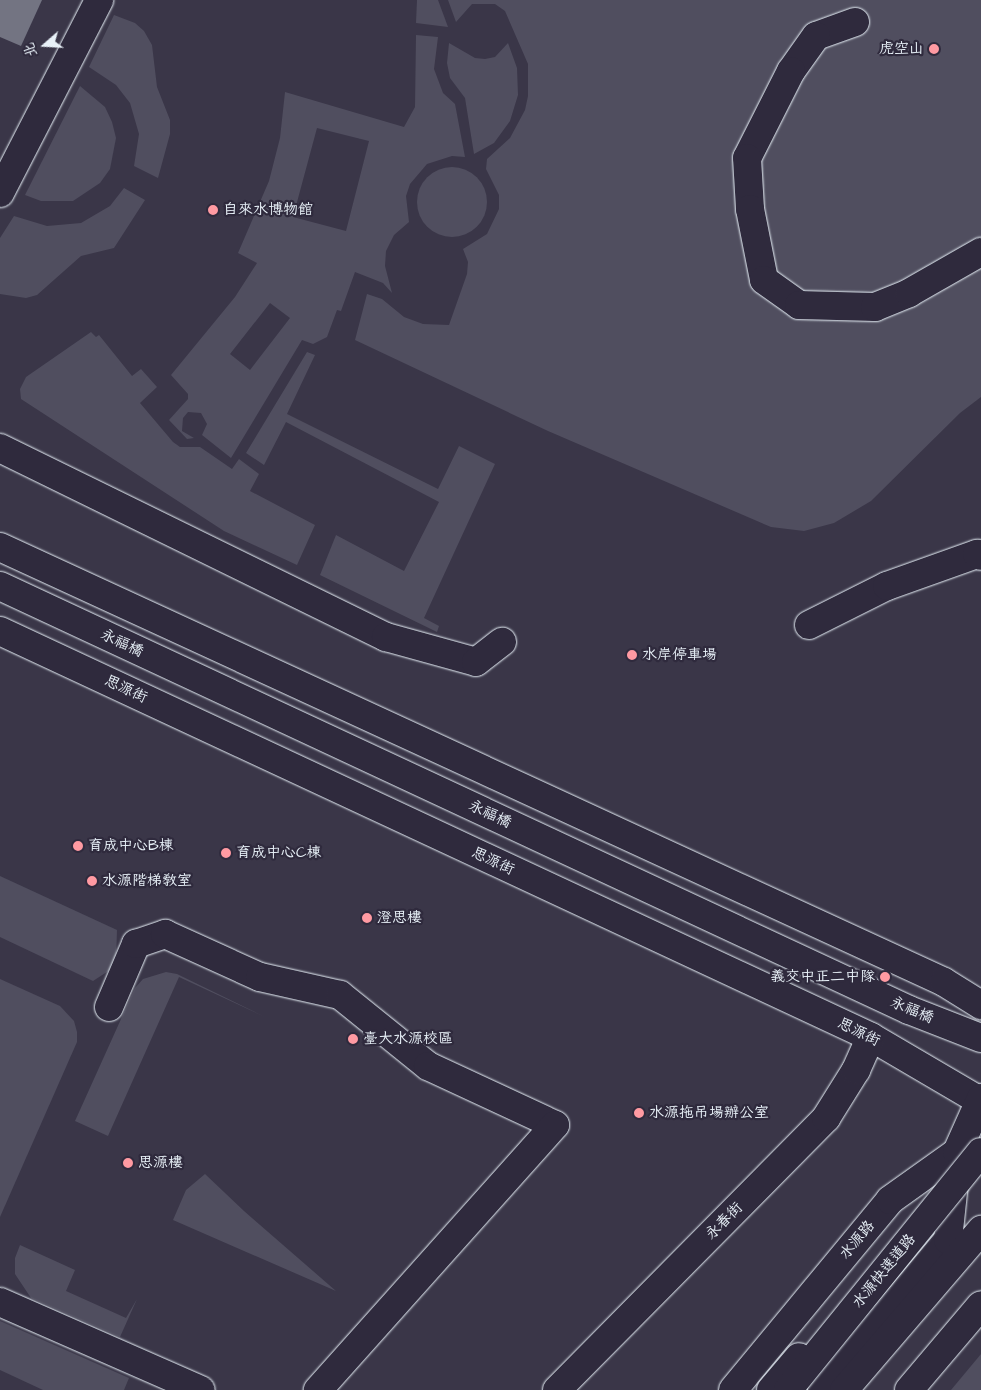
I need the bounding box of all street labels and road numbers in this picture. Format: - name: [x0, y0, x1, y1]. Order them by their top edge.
- street label: 永福橋: [98, 625, 146, 661]
- street label: 思源街: [102, 671, 150, 707]
- street label: 永福橋: [466, 796, 514, 832]
- street label: 思源街: [469, 843, 517, 879]
- street label: 永福橋: [888, 993, 936, 1027]
- street label: 思源街: [835, 1014, 883, 1050]
- street label: 永春街: [702, 1199, 746, 1243]
- street label: 水源路: [836, 1217, 878, 1263]
- street label: 水源快速道路: [849, 1230, 919, 1312]

